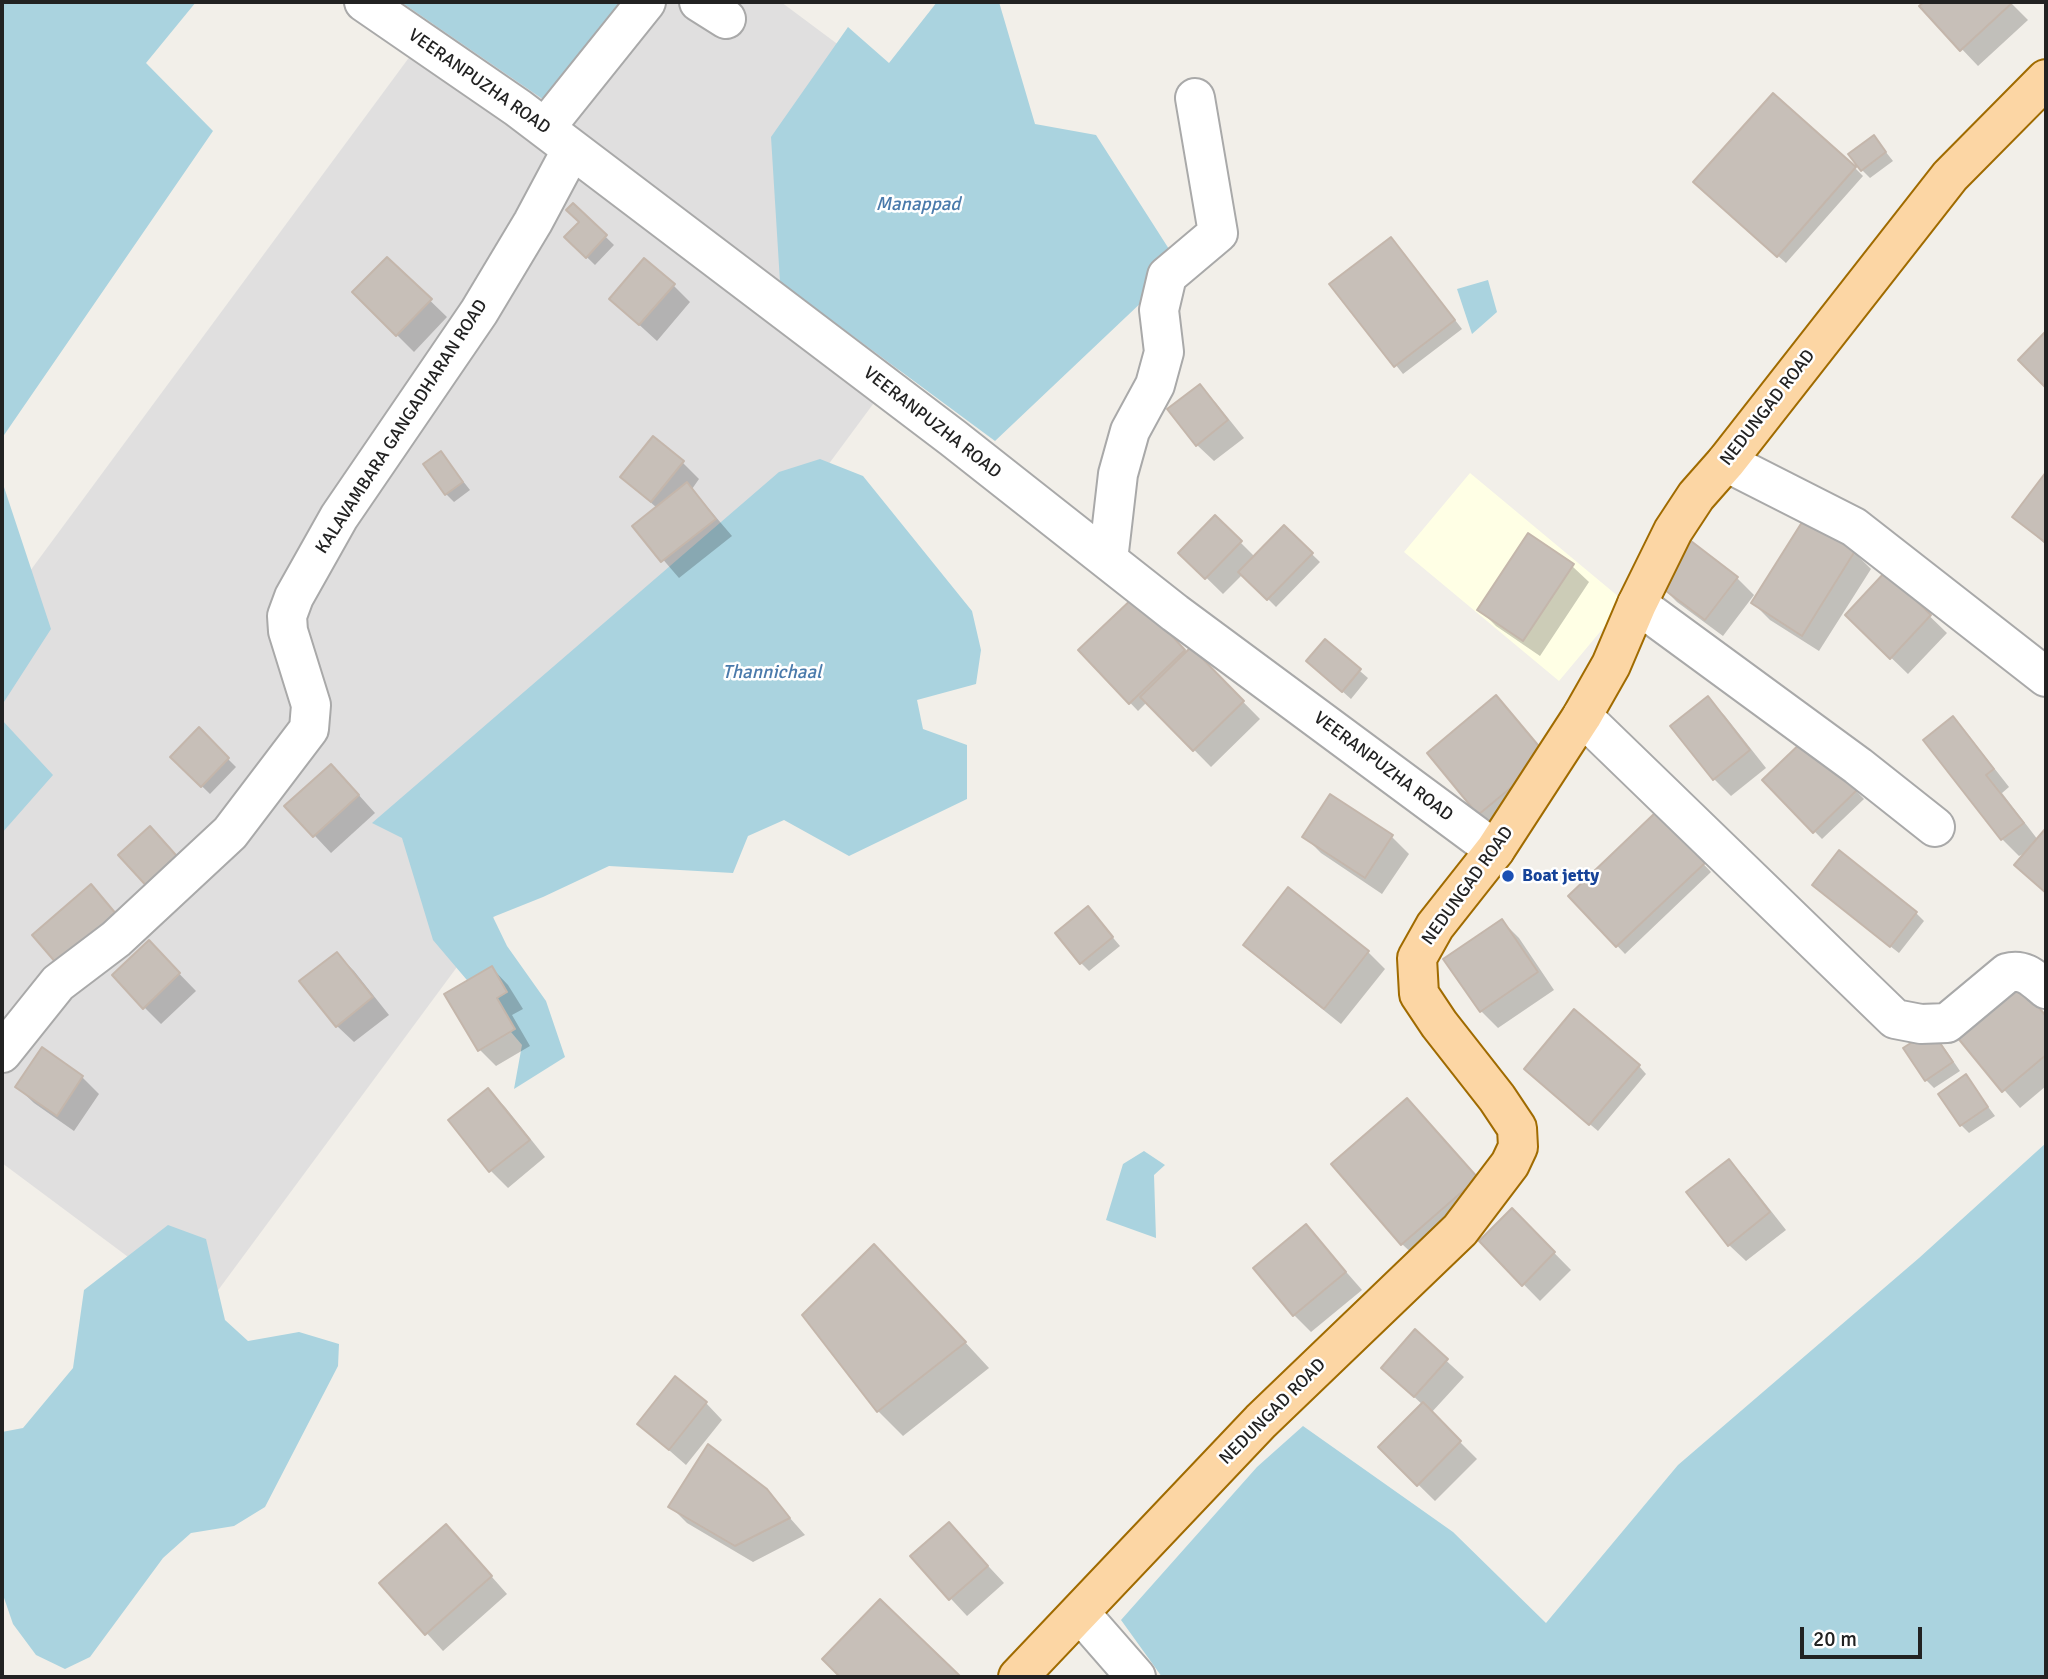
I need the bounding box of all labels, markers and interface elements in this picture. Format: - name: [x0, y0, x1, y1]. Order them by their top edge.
- street label: VEERANPUZHA ROAD: [404, 25, 554, 139]
- water label: Manappad: [876, 194, 960, 216]
- street label: KALAVAMBARA GANGADHARAN ROAD: [312, 296, 492, 558]
- street label: NEDUNGAD ROAD: [1716, 346, 1820, 470]
- street label: VEERANPUZHA ROAD: [859, 363, 1005, 483]
- water label: Thannichaal: [722, 662, 822, 684]
- street label: VEERANPUZHA ROAD: [1309, 708, 1457, 826]
- street label: NEDUNGAD ROAD: [1418, 822, 1518, 950]
- place label: Boat jetty: [1522, 865, 1599, 887]
- marker: Boat jetty: [1500, 868, 1516, 884]
- street label: NEDUNGAD ROAD: [1215, 1354, 1331, 1470]
- scale bar: [1803, 1612, 1926, 1656]
- text: 20 m: [1813, 1626, 1857, 1652]

